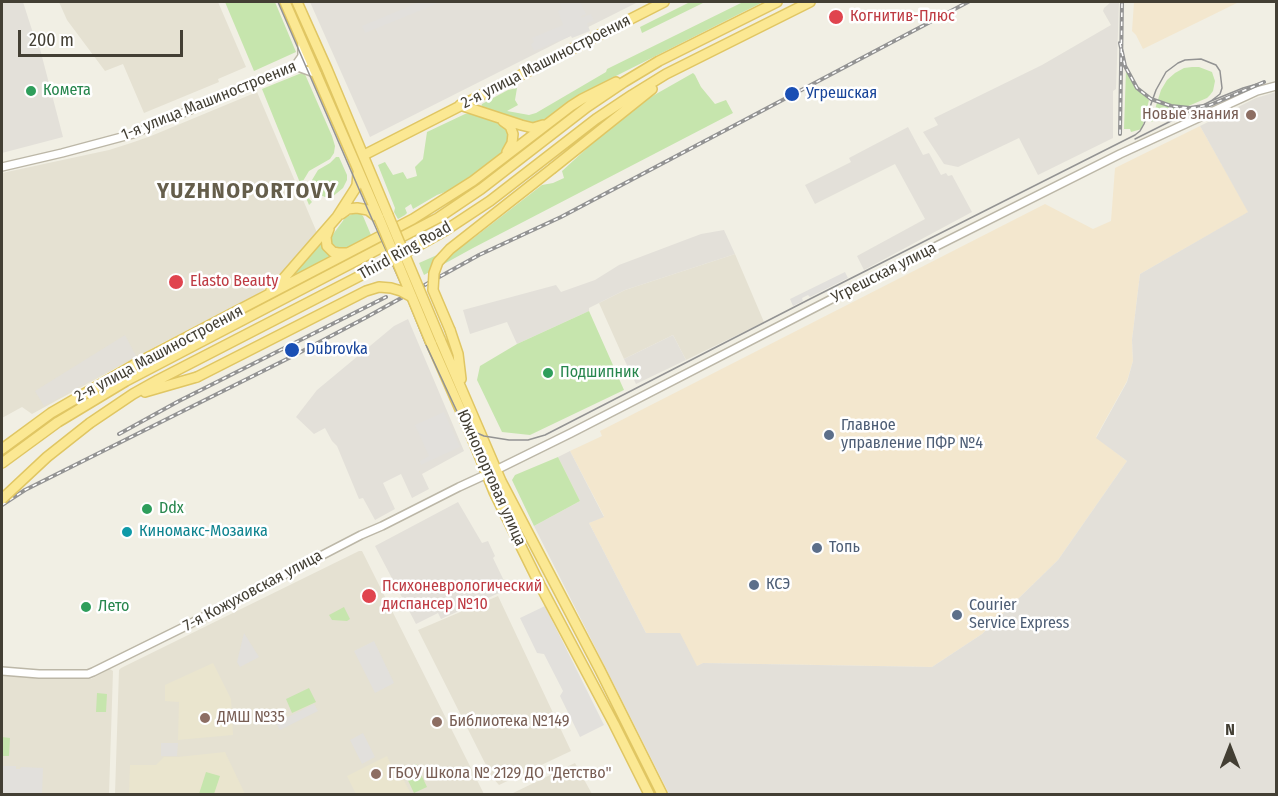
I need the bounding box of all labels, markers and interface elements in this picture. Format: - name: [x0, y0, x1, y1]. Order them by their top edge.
- place label: Когнитив-Плюс: [850, 7, 955, 27]
- marker: Когнитив-Плюс: [827, 8, 845, 26]
- street label: 2-я улица Машиностроения: [458, 11, 634, 113]
- scale bar: [21, 18, 186, 56]
- text: 200 m: [29, 29, 74, 51]
- street label: 1-я улица Машиностроения: [119, 57, 299, 145]
- place label: Комета: [43, 81, 91, 101]
- marker: Комета: [24, 84, 38, 98]
- place label: Угрешская: [806, 84, 877, 104]
- marker: Угрешская: [783, 85, 801, 103]
- place label: Новые знания: [1142, 105, 1239, 125]
- marker: Новые знания: [1244, 108, 1258, 122]
- district label: YUZHNOPORTOVY: [157, 179, 337, 205]
- street label: Third Ring Road: [355, 218, 455, 284]
- street label: Угрешская улица: [828, 238, 940, 308]
- place label: Elasto Beauty: [190, 272, 278, 292]
- marker: Elasto Beauty: [167, 273, 185, 291]
- street label: 2-я улица Машиностроения: [72, 301, 246, 407]
- place label: Dubrovka: [306, 340, 368, 360]
- marker: Dubrovka: [283, 341, 301, 359]
- place label: Подшипник: [560, 363, 639, 383]
- marker: Подшипник: [541, 366, 555, 380]
- street label: Южнопортовая улица: [452, 407, 530, 549]
- place label: Главное управление ПФР №4: [841, 416, 983, 454]
- marker: Главное управление ПФР №4: [822, 428, 836, 442]
- place label: Ddx: [159, 499, 184, 519]
- marker: Ddx: [140, 502, 154, 516]
- place label: Киномакс-Мозаика: [139, 522, 268, 542]
- marker: Киномакс-Мозаика: [120, 525, 134, 539]
- place label: Топь: [829, 538, 860, 558]
- marker: Топь: [810, 541, 824, 555]
- street label: 7-я Кожуховская улица: [180, 546, 326, 636]
- place label: КСЭ: [766, 575, 790, 595]
- place label: Психоневрологический диспансер №10: [382, 577, 542, 615]
- marker: КСЭ: [747, 578, 761, 592]
- marker: Психоневрологический диспансер №10: [360, 587, 378, 605]
- place label: Courier Service Express: [969, 596, 1069, 634]
- place label: Лето: [98, 597, 129, 617]
- marker: Лето: [79, 600, 93, 614]
- marker: Courier Service Express: [950, 608, 964, 622]
- place label: ДМШ №35: [217, 708, 285, 728]
- marker: ДМШ №35: [198, 711, 212, 725]
- place label: Библиотека №149: [449, 712, 569, 732]
- marker: Библиотека №149: [430, 715, 444, 729]
- north arrow: [1200, 718, 1260, 778]
- text: N: [1225, 720, 1235, 739]
- place label: ГБОУ Школа № 2129 ДО "Детство": [388, 764, 611, 784]
- marker: ГБОУ Школа № 2129 ДО "Детство": [369, 767, 383, 781]

